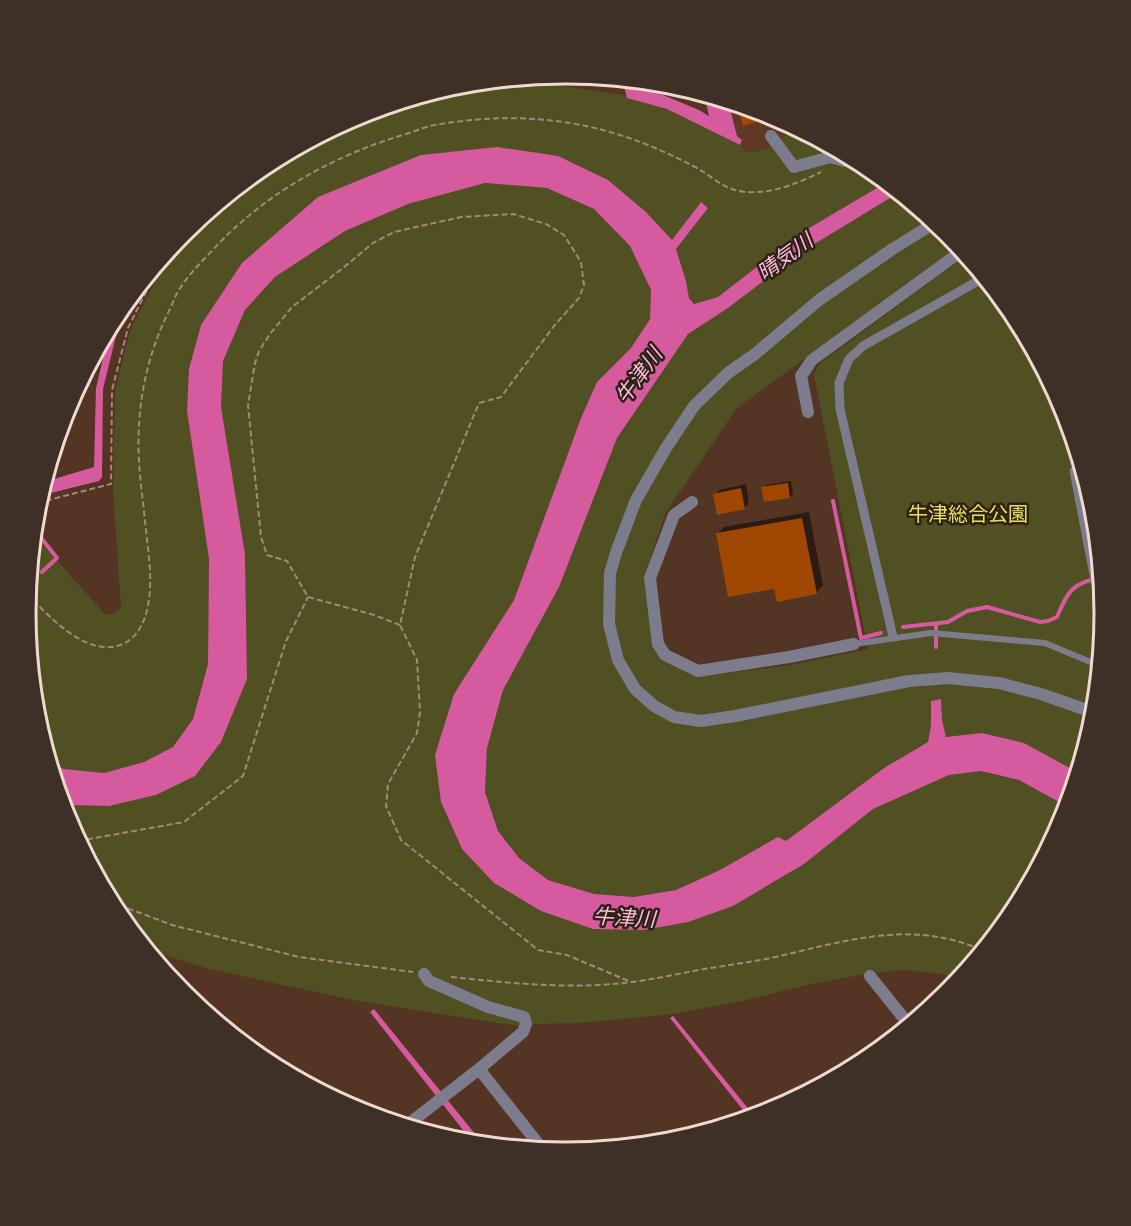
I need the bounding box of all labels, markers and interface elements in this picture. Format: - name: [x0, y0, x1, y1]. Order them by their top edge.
- water label: 晴気川: [752, 227, 820, 286]
- water label: 牛津川: [610, 341, 669, 409]
- park label: 牛津総合公園: [908, 502, 1028, 526]
- water label: 牛津川: [592, 903, 658, 933]

